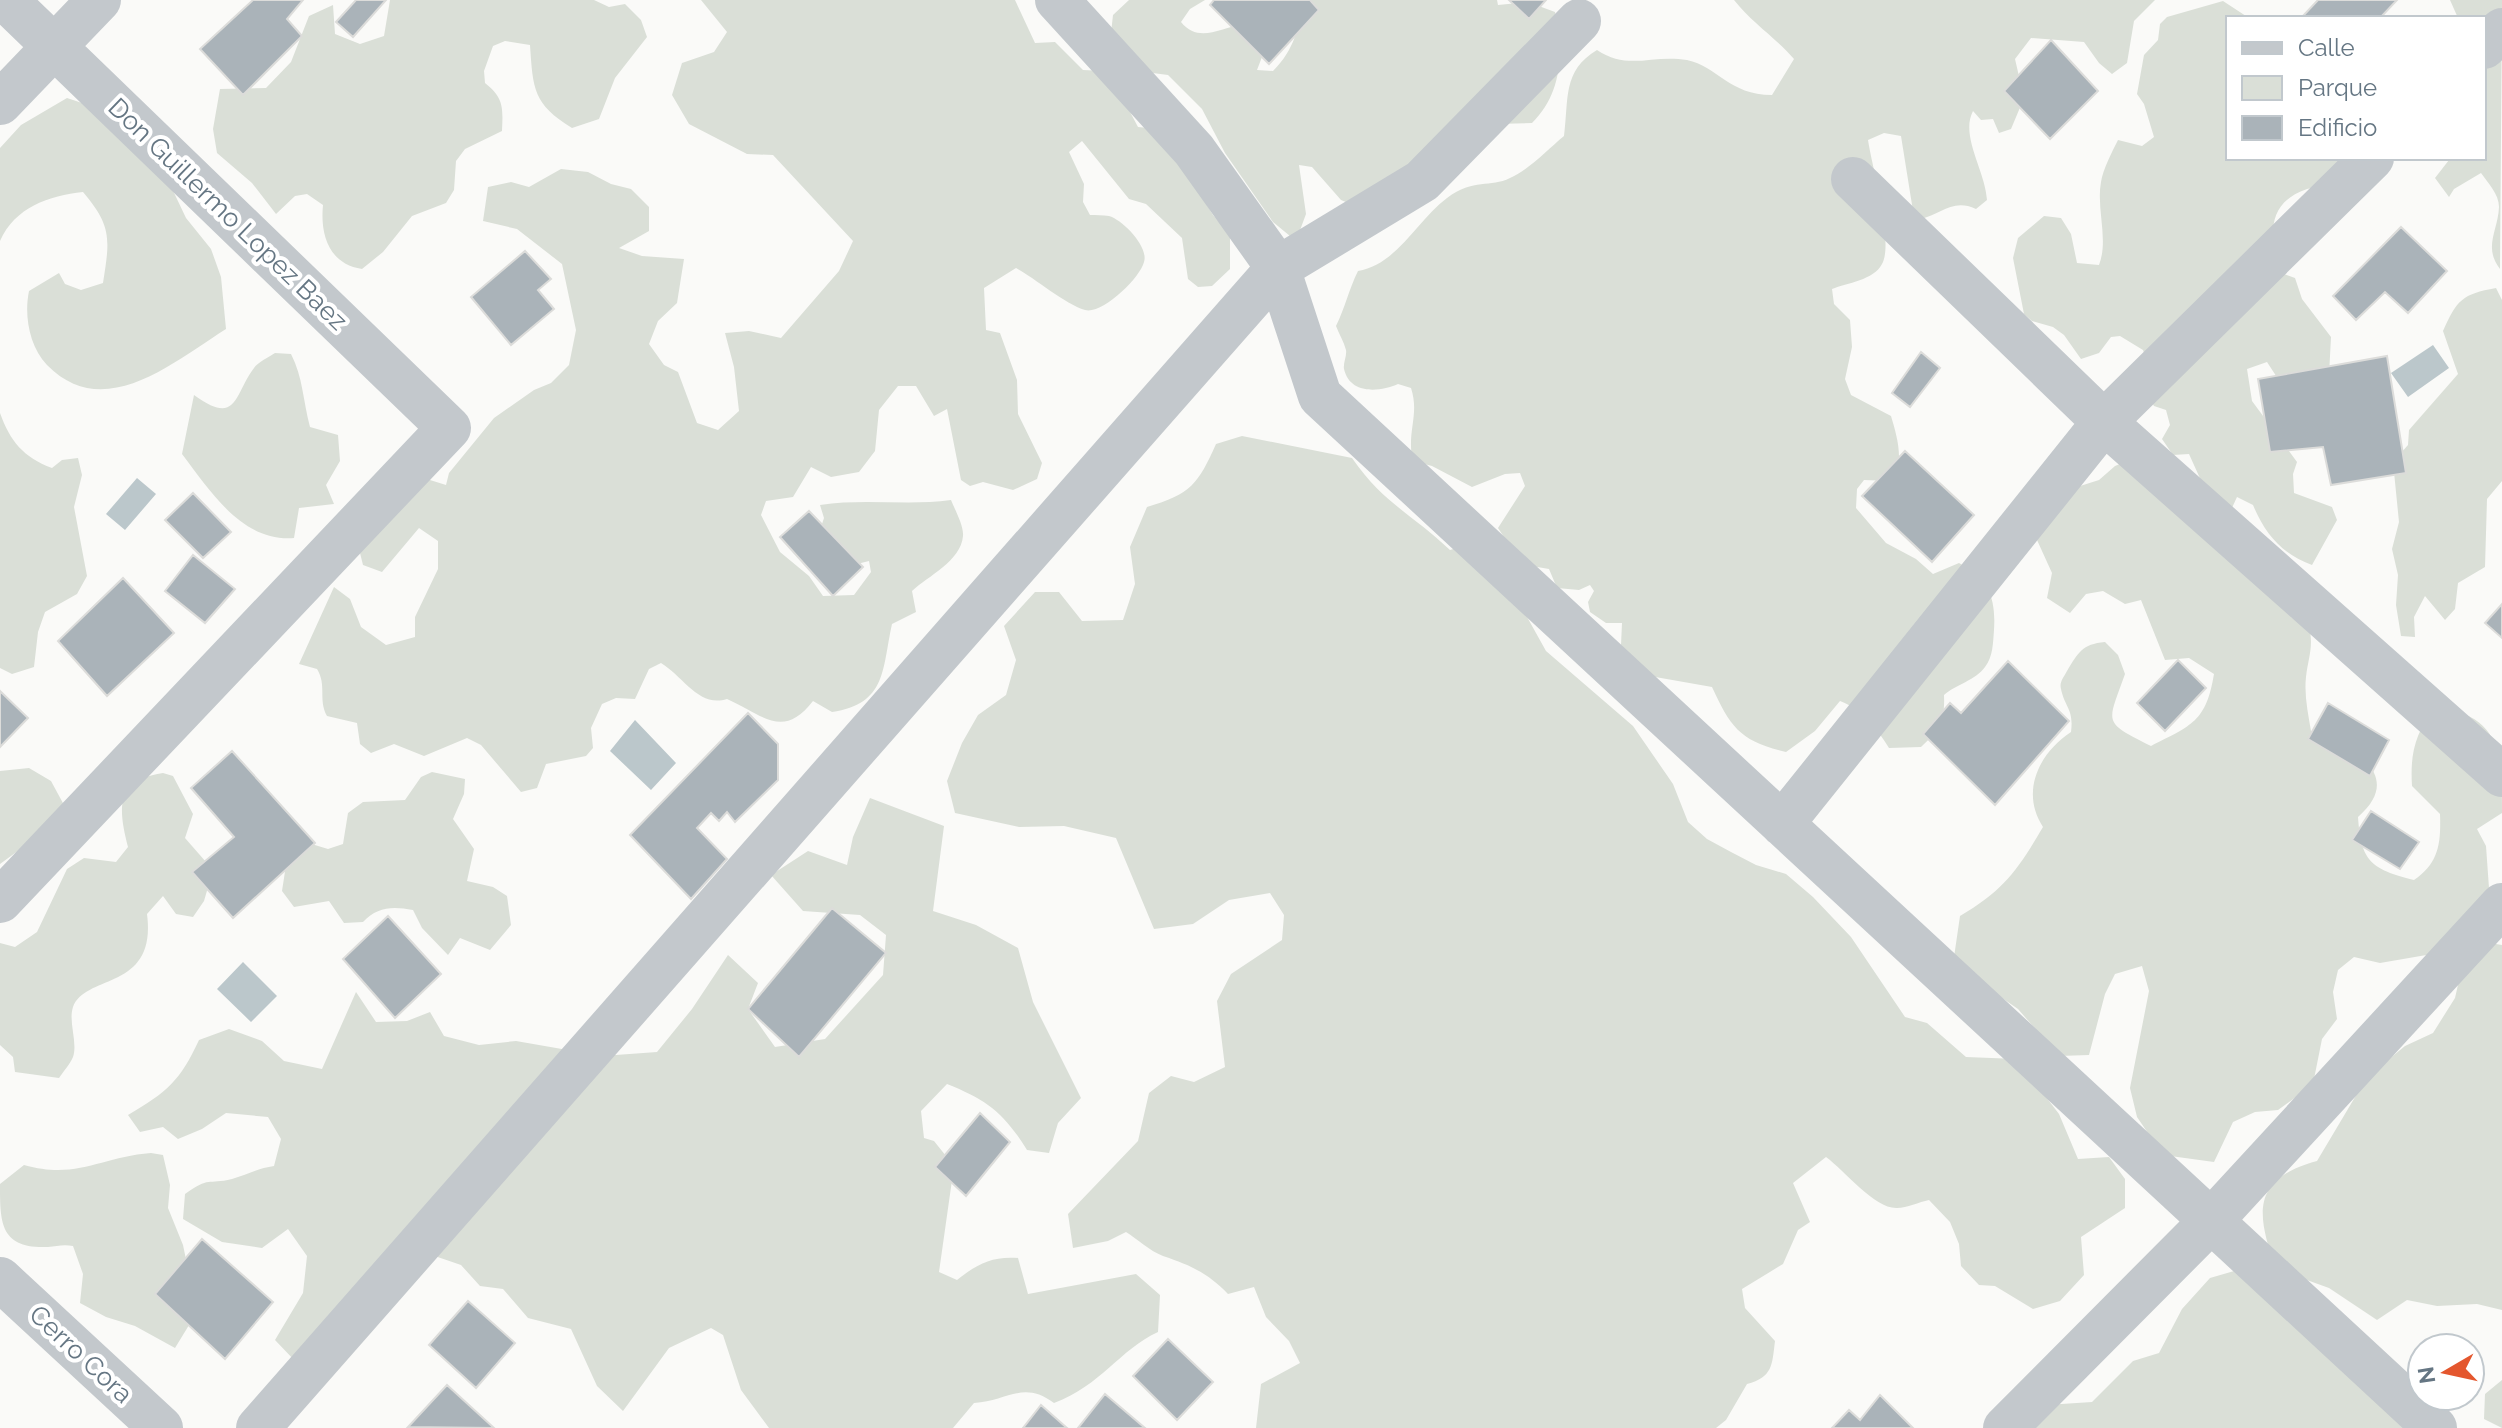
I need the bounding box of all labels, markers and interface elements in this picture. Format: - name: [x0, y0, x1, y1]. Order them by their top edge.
- legend: [2226, 16, 2486, 160]
- text: Calle: [2298, 33, 2355, 62]
- text: Parque: [2298, 73, 2377, 102]
- street label: Don Guillermo Lopez Baez: [102, 92, 354, 336]
- text: Edificio: [2298, 113, 2377, 142]
- street label: Cerro Cora: [23, 1299, 139, 1409]
- north arrow: [2406, 1332, 2486, 1412]
- text: N: [2412, 1365, 2440, 1385]

